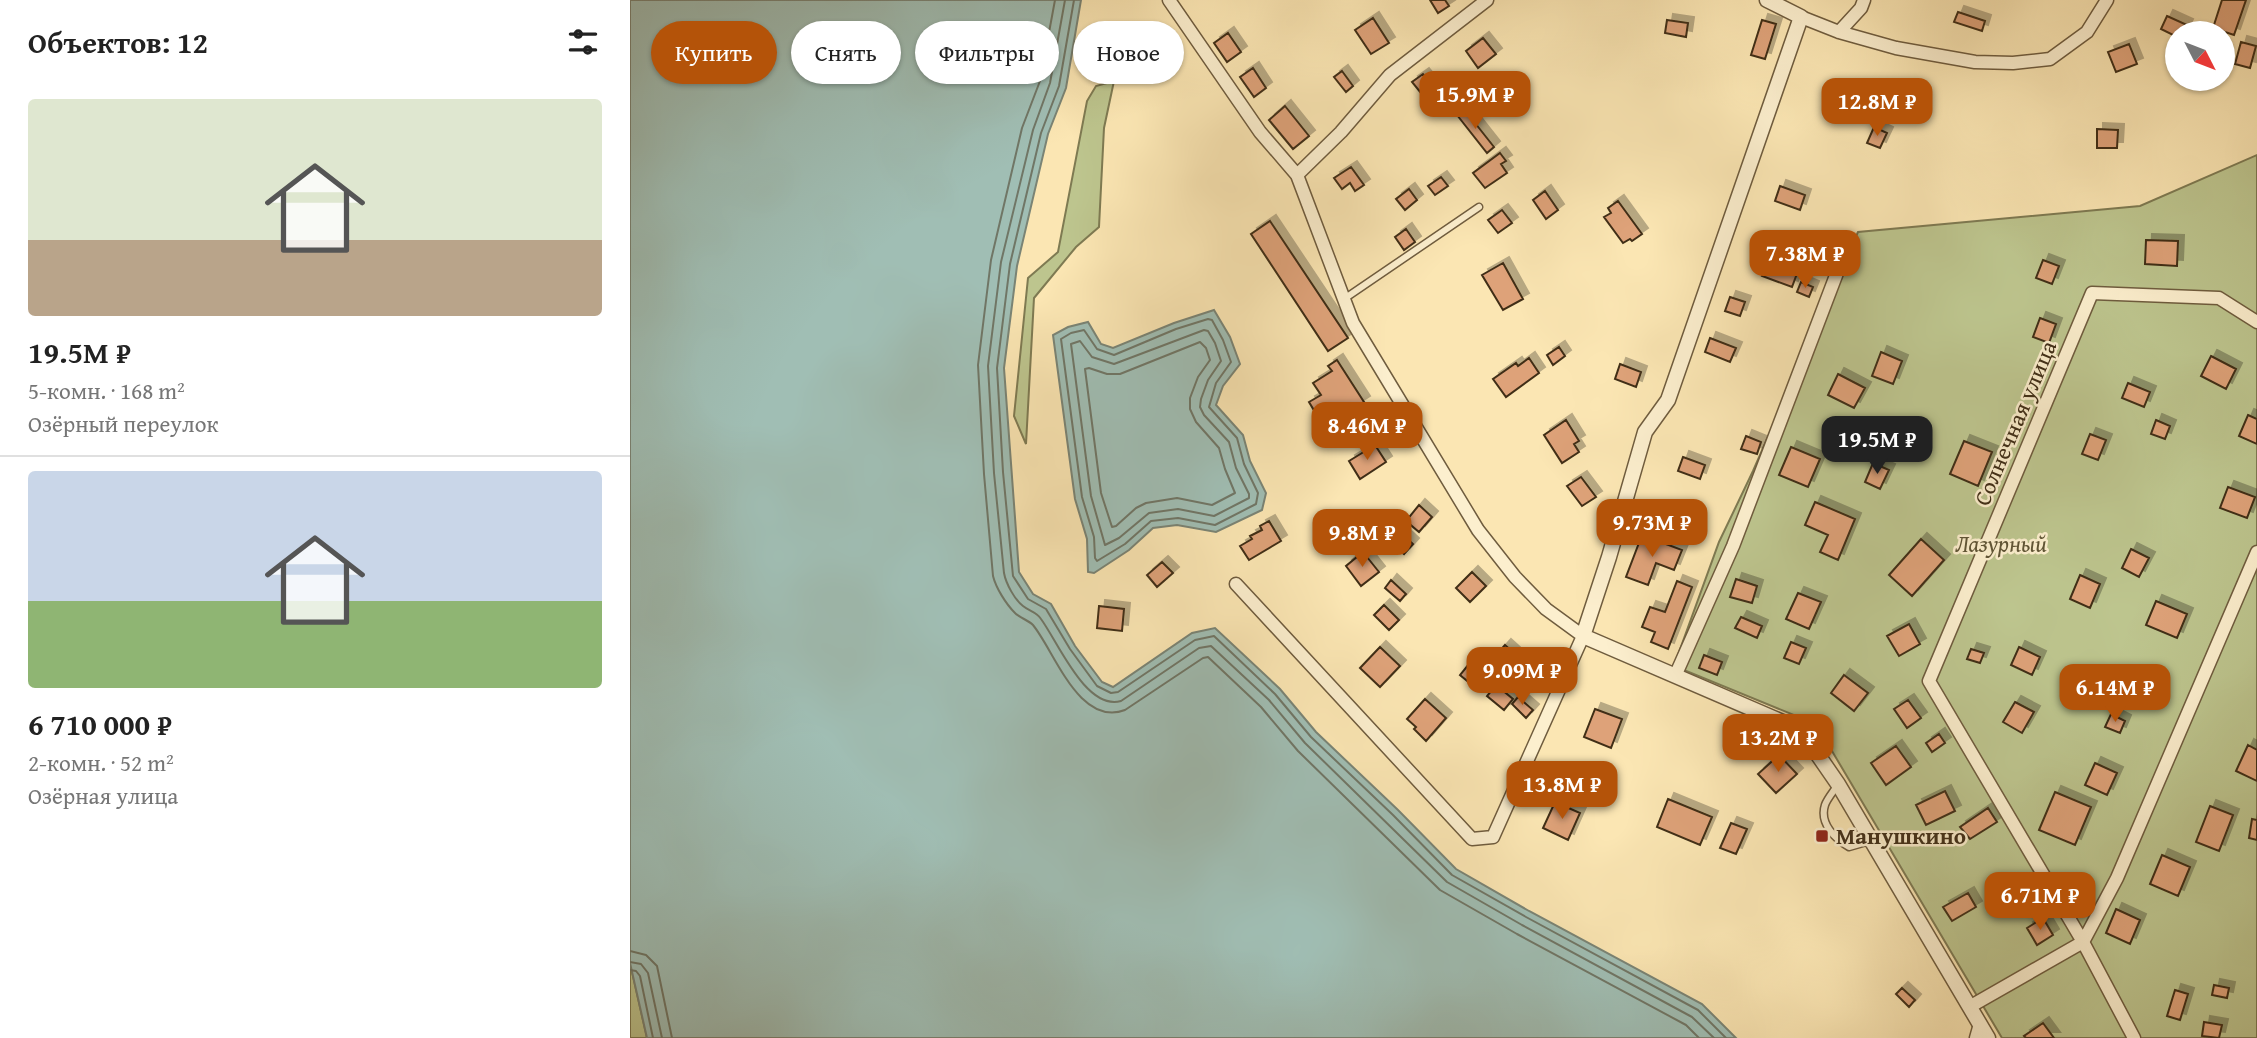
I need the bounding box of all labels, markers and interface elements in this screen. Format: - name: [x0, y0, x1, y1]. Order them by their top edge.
- text: Объектов: 12: [28, 20, 208, 64]
- chip: Купить: [651, 21, 777, 84]
- chip: Снять: [791, 21, 901, 84]
- chip: Фильтры: [915, 21, 1059, 84]
- chip: Новое: [1073, 21, 1184, 84]
- north arrow: [2165, 21, 2235, 91]
- map controls: [2165, 21, 2235, 91]
- icon: filters: [564, 23, 602, 61]
- pin: 15.9M ₽: [1410, 72, 1540, 131]
- text: 15.9M ₽: [1435, 77, 1515, 110]
- pin: 12.8M ₽: [1812, 78, 1942, 138]
- text: 12.8M ₽: [1837, 84, 1917, 117]
- icon: home: [252, 145, 378, 271]
- pin: 7.38M ₽: [1740, 230, 1870, 290]
- text: 7.38M ₽: [1765, 236, 1845, 269]
- text: 19.5M ₽: [28, 330, 131, 374]
- street label: Солнечная улица: [1965, 335, 2064, 510]
- text: 5-комн. · 168 m²: [28, 374, 185, 407]
- pin: 8.46M ₽: [1302, 402, 1432, 462]
- text: Озёрный переулок: [28, 407, 218, 440]
- text: 8.46M ₽: [1327, 408, 1407, 441]
- pin: 19.5M ₽: [1812, 416, 1942, 476]
- text: 19.5M ₽: [1837, 422, 1917, 455]
- pin: 9.73M ₽: [1587, 500, 1717, 559]
- text: 9.73M ₽: [1612, 505, 1692, 538]
- pin: 9.8M ₽: [1305, 510, 1419, 569]
- text: 9.8M ₽: [1328, 515, 1396, 548]
- icon: home: [252, 517, 378, 643]
- park label: Лазурный: [1955, 527, 2047, 560]
- pin: 9.09M ₽: [1457, 648, 1587, 707]
- text: 9.09M ₽: [1482, 653, 1562, 686]
- pin: 6.14M ₽: [2050, 664, 2180, 724]
- text: 6.14M ₽: [2075, 670, 2155, 703]
- text: 6 710 000 ₽: [28, 702, 172, 746]
- pin: 13.2M ₽: [1713, 714, 1843, 774]
- text: 13.2M ₽: [1738, 720, 1818, 753]
- text: 2-комн. · 52 m²: [28, 746, 174, 779]
- pin: 13.8M ₽: [1497, 762, 1627, 821]
- text: 13.8M ₽: [1522, 767, 1602, 800]
- text: Озёрная улица: [28, 779, 178, 812]
- place label: Манушкино: [1836, 819, 1966, 852]
- marker: Манушкино: [1814, 828, 1830, 844]
- pin: 6.71M ₽: [1975, 872, 2105, 932]
- text: 6.71M ₽: [2000, 878, 2080, 911]

